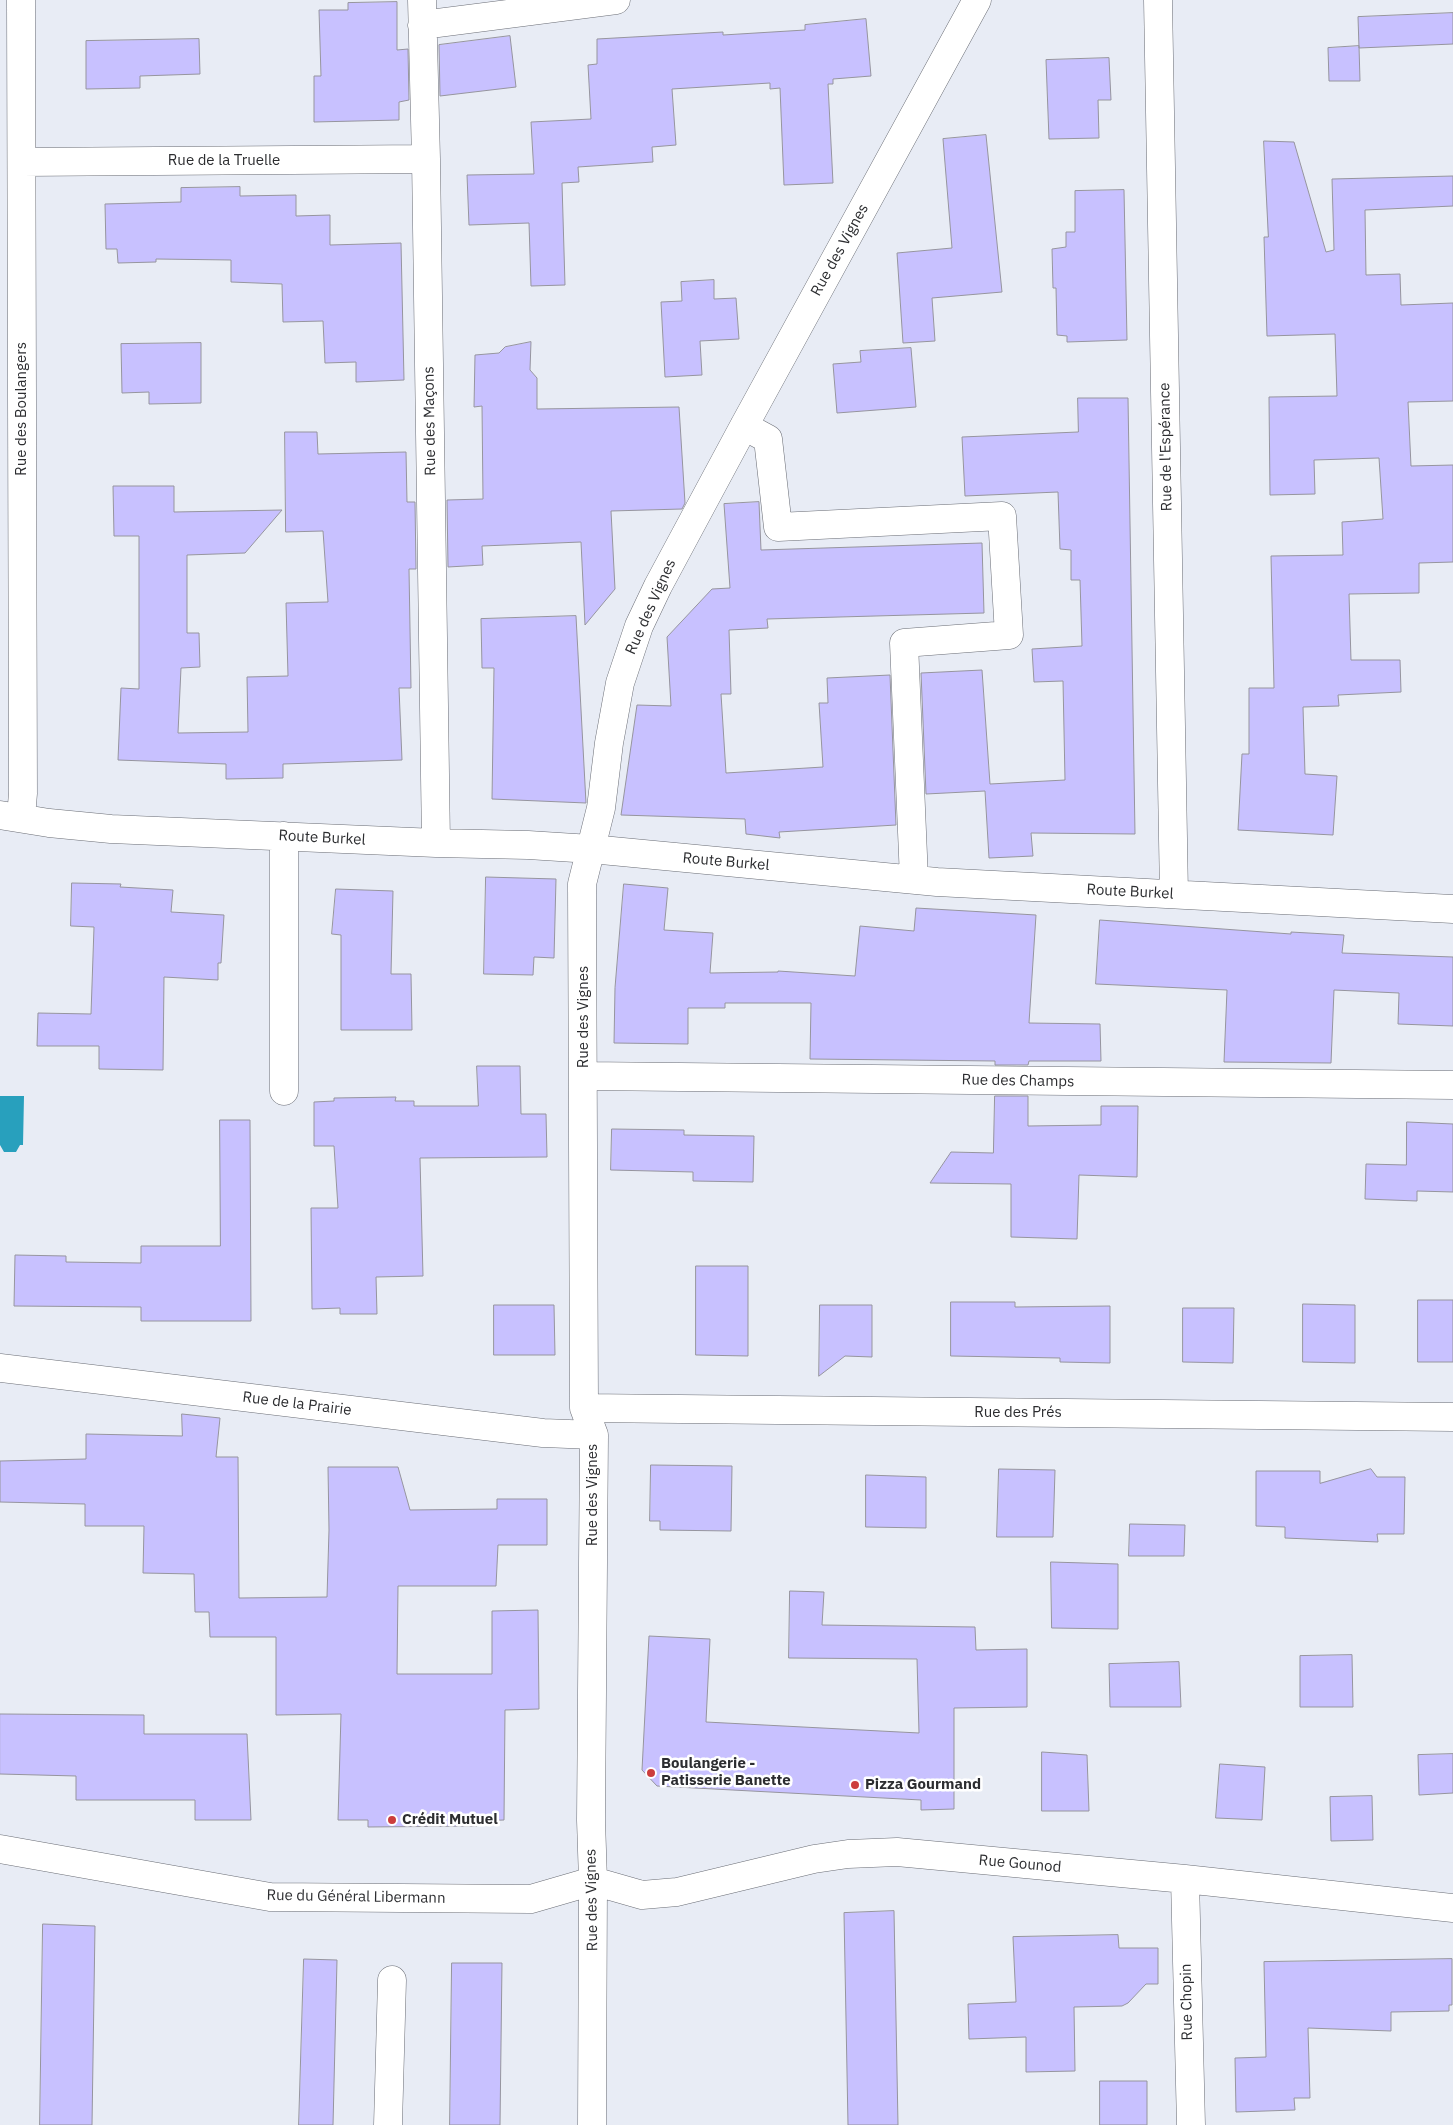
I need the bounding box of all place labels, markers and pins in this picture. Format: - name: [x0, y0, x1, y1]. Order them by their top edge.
- place label: Boulangerie - Patisserie Banette: [661, 1755, 791, 1790]
- marker: Boulangerie - Patisserie Banette: [645, 1767, 657, 1779]
- place label: Pizza Gourmand: [865, 1776, 981, 1794]
- marker: Pizza Gourmand: [849, 1779, 861, 1791]
- place label: Crédit Mutuel: [402, 1811, 498, 1829]
- marker: Crédit Mutuel: [386, 1814, 398, 1826]

